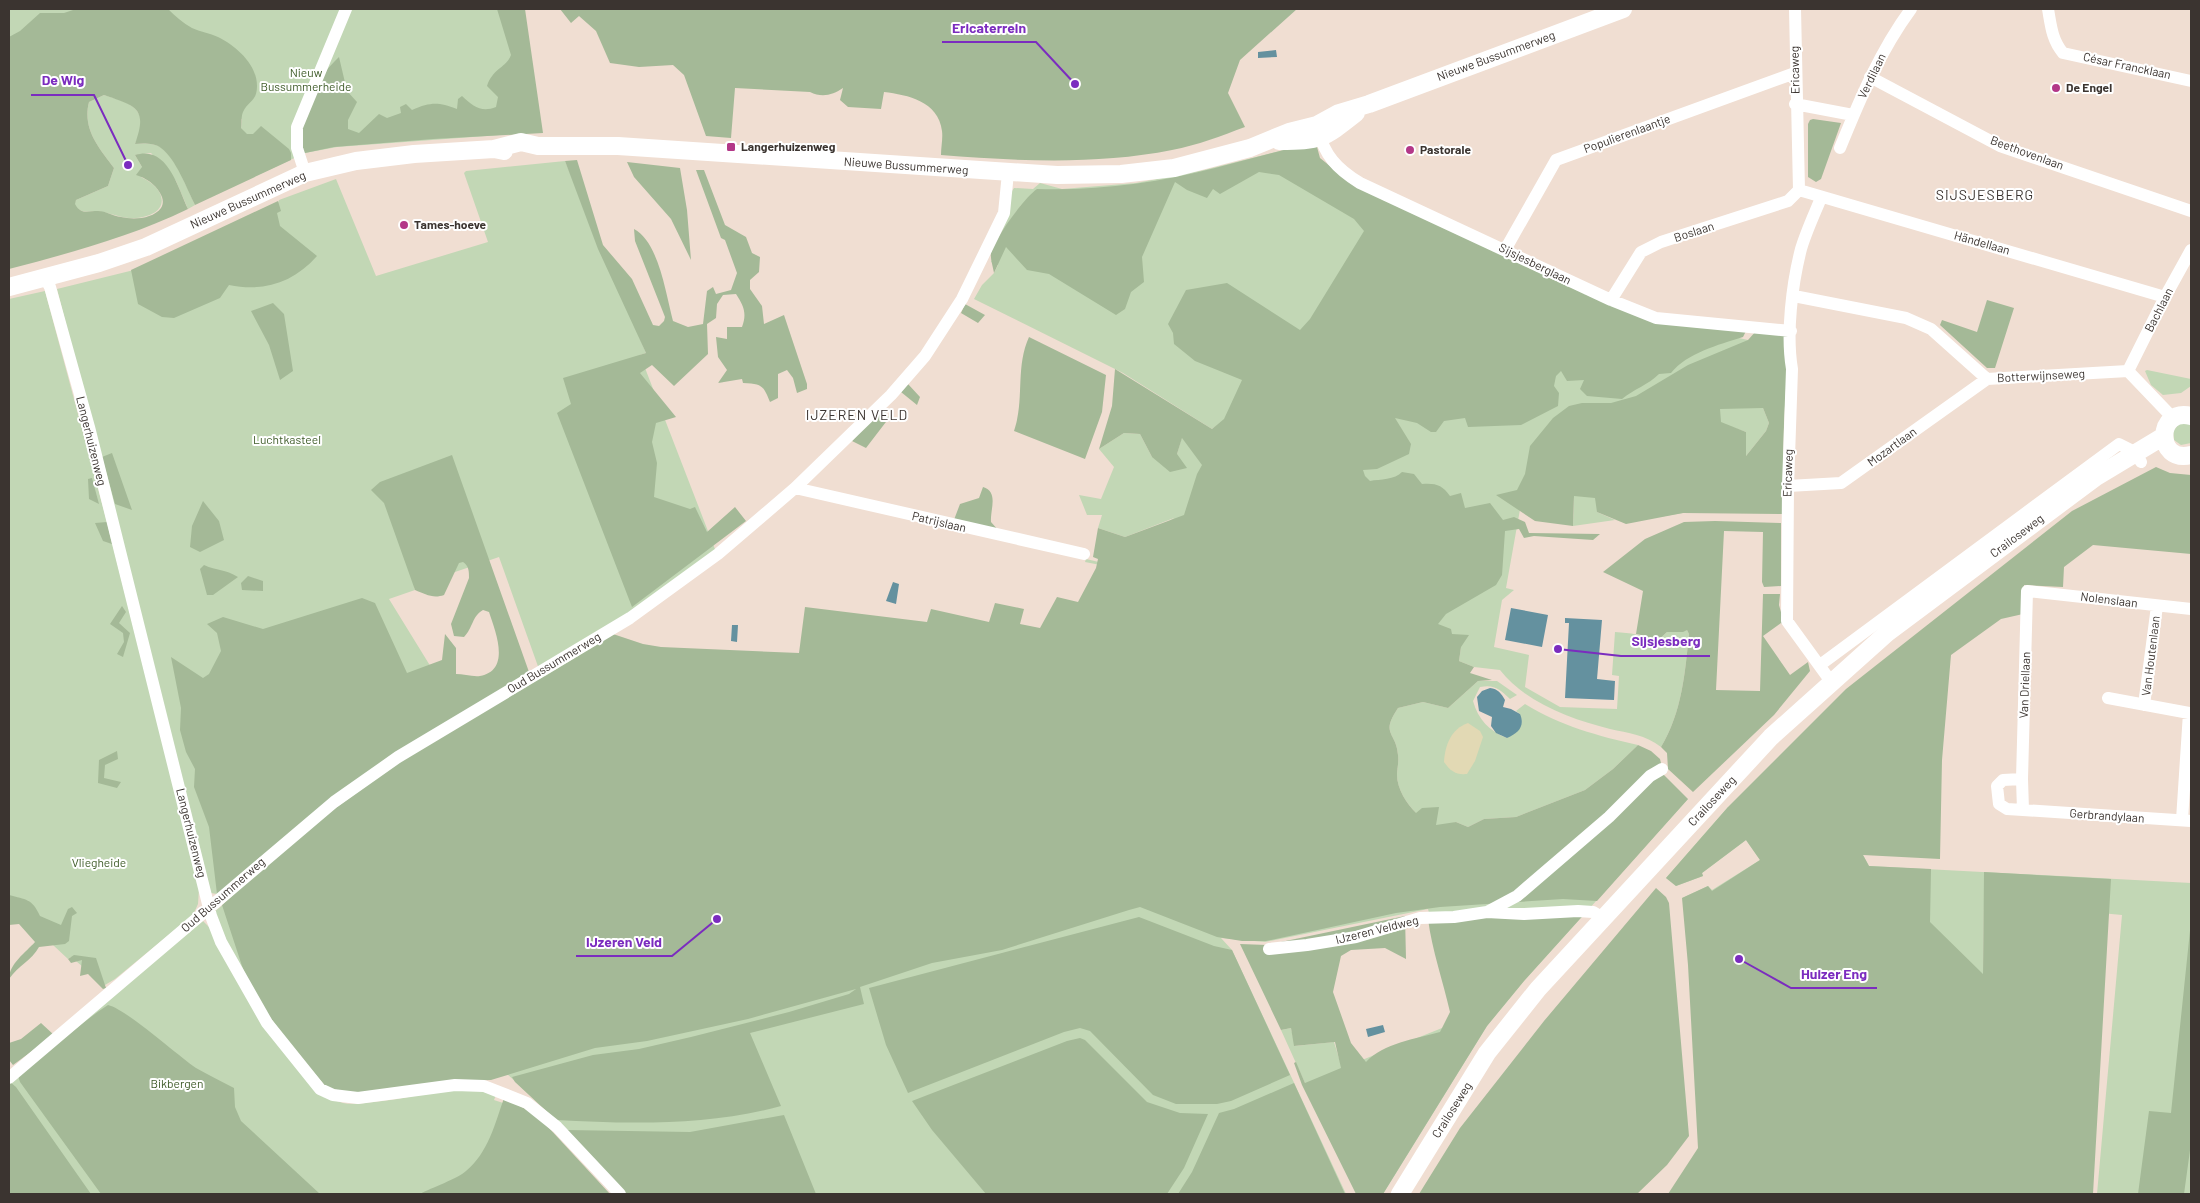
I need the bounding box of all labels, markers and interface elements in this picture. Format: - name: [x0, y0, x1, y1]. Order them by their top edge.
- callout: Ericaterrein: [942, 13, 1036, 42]
- text: Ericaterrein: [952, 19, 1026, 36]
- street label: Nieuwe Bussummerweg: [1435, 27, 1557, 83]
- street label: Ericaweg: [1787, 46, 1801, 94]
- street label: César Francklaan: [2082, 49, 2172, 81]
- street label: Verdilaan: [1854, 51, 1888, 100]
- park label: Nieuw Bussummerheide: [261, 65, 351, 93]
- callout: De Wig: [31, 66, 94, 95]
- text: De Wig: [42, 71, 85, 88]
- place label: De Engel: [2066, 80, 2112, 94]
- marker: De Engel: [2050, 82, 2062, 94]
- street label: Populierenlaantje: [1581, 111, 1672, 155]
- street label: Beethovenlaan: [1989, 132, 2066, 172]
- place label: Langerhuizenweg: [741, 139, 836, 153]
- marker: Langerhuizenweg: [725, 141, 737, 153]
- place label: Pastorale: [1420, 142, 1471, 156]
- marker: Pastorale: [1404, 144, 1416, 156]
- street label: Nieuwe Bussummerweg: [843, 154, 969, 176]
- street label: Nieuwe Bussummerweg: [188, 167, 308, 231]
- district label: SIJSJESBERG: [1936, 186, 2034, 203]
- place label: Tames-hoeve: [414, 217, 487, 231]
- street label: Boslaan: [1672, 218, 1716, 244]
- marker: Tames-hoeve: [398, 219, 410, 231]
- street label: Händellaan: [1953, 227, 2012, 257]
- street label: Sijsjesberglaan: [1497, 240, 1574, 287]
- street label: Bachlaan: [2141, 285, 2175, 334]
- street label: Botterwijnseweg: [1997, 366, 2085, 384]
- street label: Langerhuizenweg: [74, 394, 110, 487]
- district label: IJZEREN VELD: [806, 406, 908, 423]
- street label: Mozartlaan: [1864, 424, 1919, 469]
- park label: Luchtkasteel: [253, 432, 321, 446]
- street label: Ericaweg: [1779, 449, 1795, 497]
- street label: Patrijslaan: [911, 508, 968, 534]
- street label: Crailoseweg: [1987, 511, 2046, 560]
- street label: Nolenslaan: [2080, 589, 2139, 609]
- street label: Van Houtenlaan: [2138, 615, 2162, 697]
- callout: Sijsjesberg: [1621, 627, 1710, 656]
- street label: Oud Bussummerweg: [504, 629, 603, 696]
- text: Sijsjesberg: [1632, 632, 1701, 649]
- street label: Van Driellaan: [2016, 651, 2032, 719]
- street label: Crailoseweg: [1685, 772, 1738, 828]
- street label: Langerhuizenweg: [174, 786, 210, 879]
- street label: Gerbrandylaan: [2069, 805, 2145, 825]
- street label: Oud Bussummerweg: [178, 854, 267, 934]
- park label: Vliegheide: [72, 855, 126, 869]
- street label: IJzeren Veldweg: [1334, 912, 1420, 946]
- callout: IJzeren Veld: [576, 927, 672, 956]
- text: IJzeren Veld: [586, 933, 662, 950]
- callout: Huizer Eng: [1791, 959, 1877, 988]
- text: Huizer Eng: [1801, 965, 1867, 982]
- park label: Bikbergen: [151, 1076, 203, 1090]
- street label: Crailoseweg: [1428, 1079, 1474, 1140]

